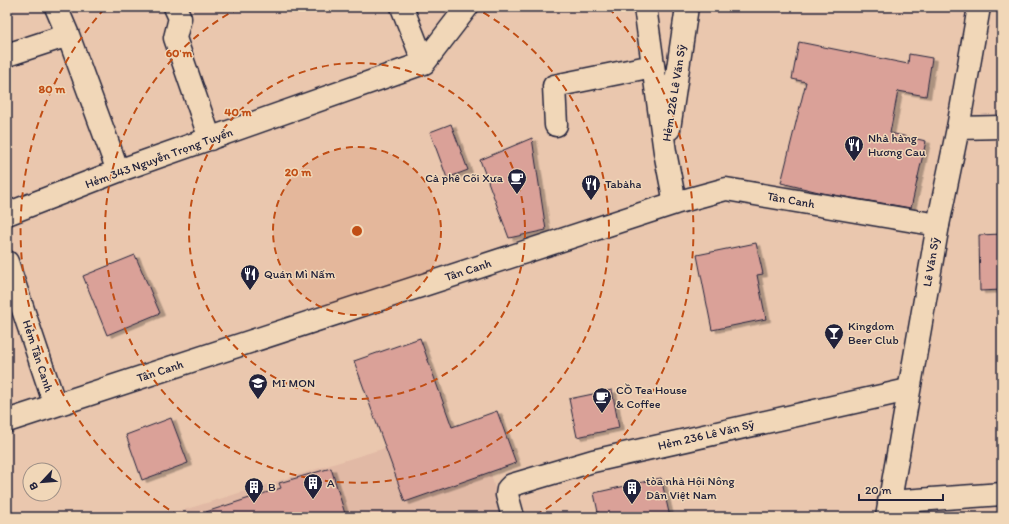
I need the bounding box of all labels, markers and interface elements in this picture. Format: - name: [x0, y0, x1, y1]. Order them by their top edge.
- street label: Hẻm 226 Lê Văn Sỹ: [659, 43, 689, 143]
- text: 60 m: [166, 46, 193, 60]
- text: 80 m: [39, 82, 66, 96]
- text: 40 m: [224, 105, 253, 119]
- street label: Hẻm 343 Nguyễn Trọng Tuyển: [83, 125, 235, 191]
- place label: Nhà hàng Hương Cau: [868, 131, 926, 159]
- restaurant icon: Nhà hàng Hương Cau: [843, 134, 865, 162]
- text: 20 m: [285, 165, 312, 179]
- cafe icon: Cà phê Cõi Xưa: [506, 167, 528, 195]
- place label: Cà phê Cõi Xưa: [425, 171, 504, 185]
- restaurant icon: Tabàha: [580, 173, 602, 201]
- place label: Tabàha: [605, 177, 641, 191]
- street label: Tân Canh: [766, 189, 816, 211]
- centre of rings: [350, 224, 364, 238]
- street label: Lê Văn Sỹ: [920, 236, 942, 288]
- street label: Tân Canh: [443, 256, 494, 284]
- restaurant icon: Quán Mì Nấm: [239, 263, 261, 291]
- place label: Quán Mì Nấm: [264, 267, 335, 281]
- street label: Hẻm Tân Canh: [20, 318, 56, 394]
- place label: Kingdom Beer Club: [848, 319, 899, 347]
- bar icon: Kingdom Beer Club: [823, 322, 845, 350]
- street label: Tân Canh: [135, 357, 186, 385]
- school or university icon: MI MON: [247, 372, 269, 400]
- place label: MI MON: [272, 376, 315, 390]
- place label: CỒ Tea House & Coffee: [616, 383, 687, 411]
- cafe icon: CỒ Tea House & Coffee: [591, 386, 613, 414]
- street label: Hẻm 236 Lê Văn Sỹ: [656, 417, 756, 453]
- north arrow: [22, 462, 62, 502]
- building icon: A: [302, 472, 324, 500]
- place label: tòa nhà Hội Nông Dân Việt Nam: [646, 474, 736, 502]
- building icon: B: [243, 476, 265, 504]
- place label: A: [327, 476, 335, 490]
- scale bar: [859, 476, 943, 502]
- building icon: tòa nhà Hội Nông Dân Việt Nam: [621, 477, 643, 505]
- text: B: [26, 480, 41, 492]
- place label: B: [268, 480, 276, 494]
- text: 20 m: [865, 483, 892, 497]

